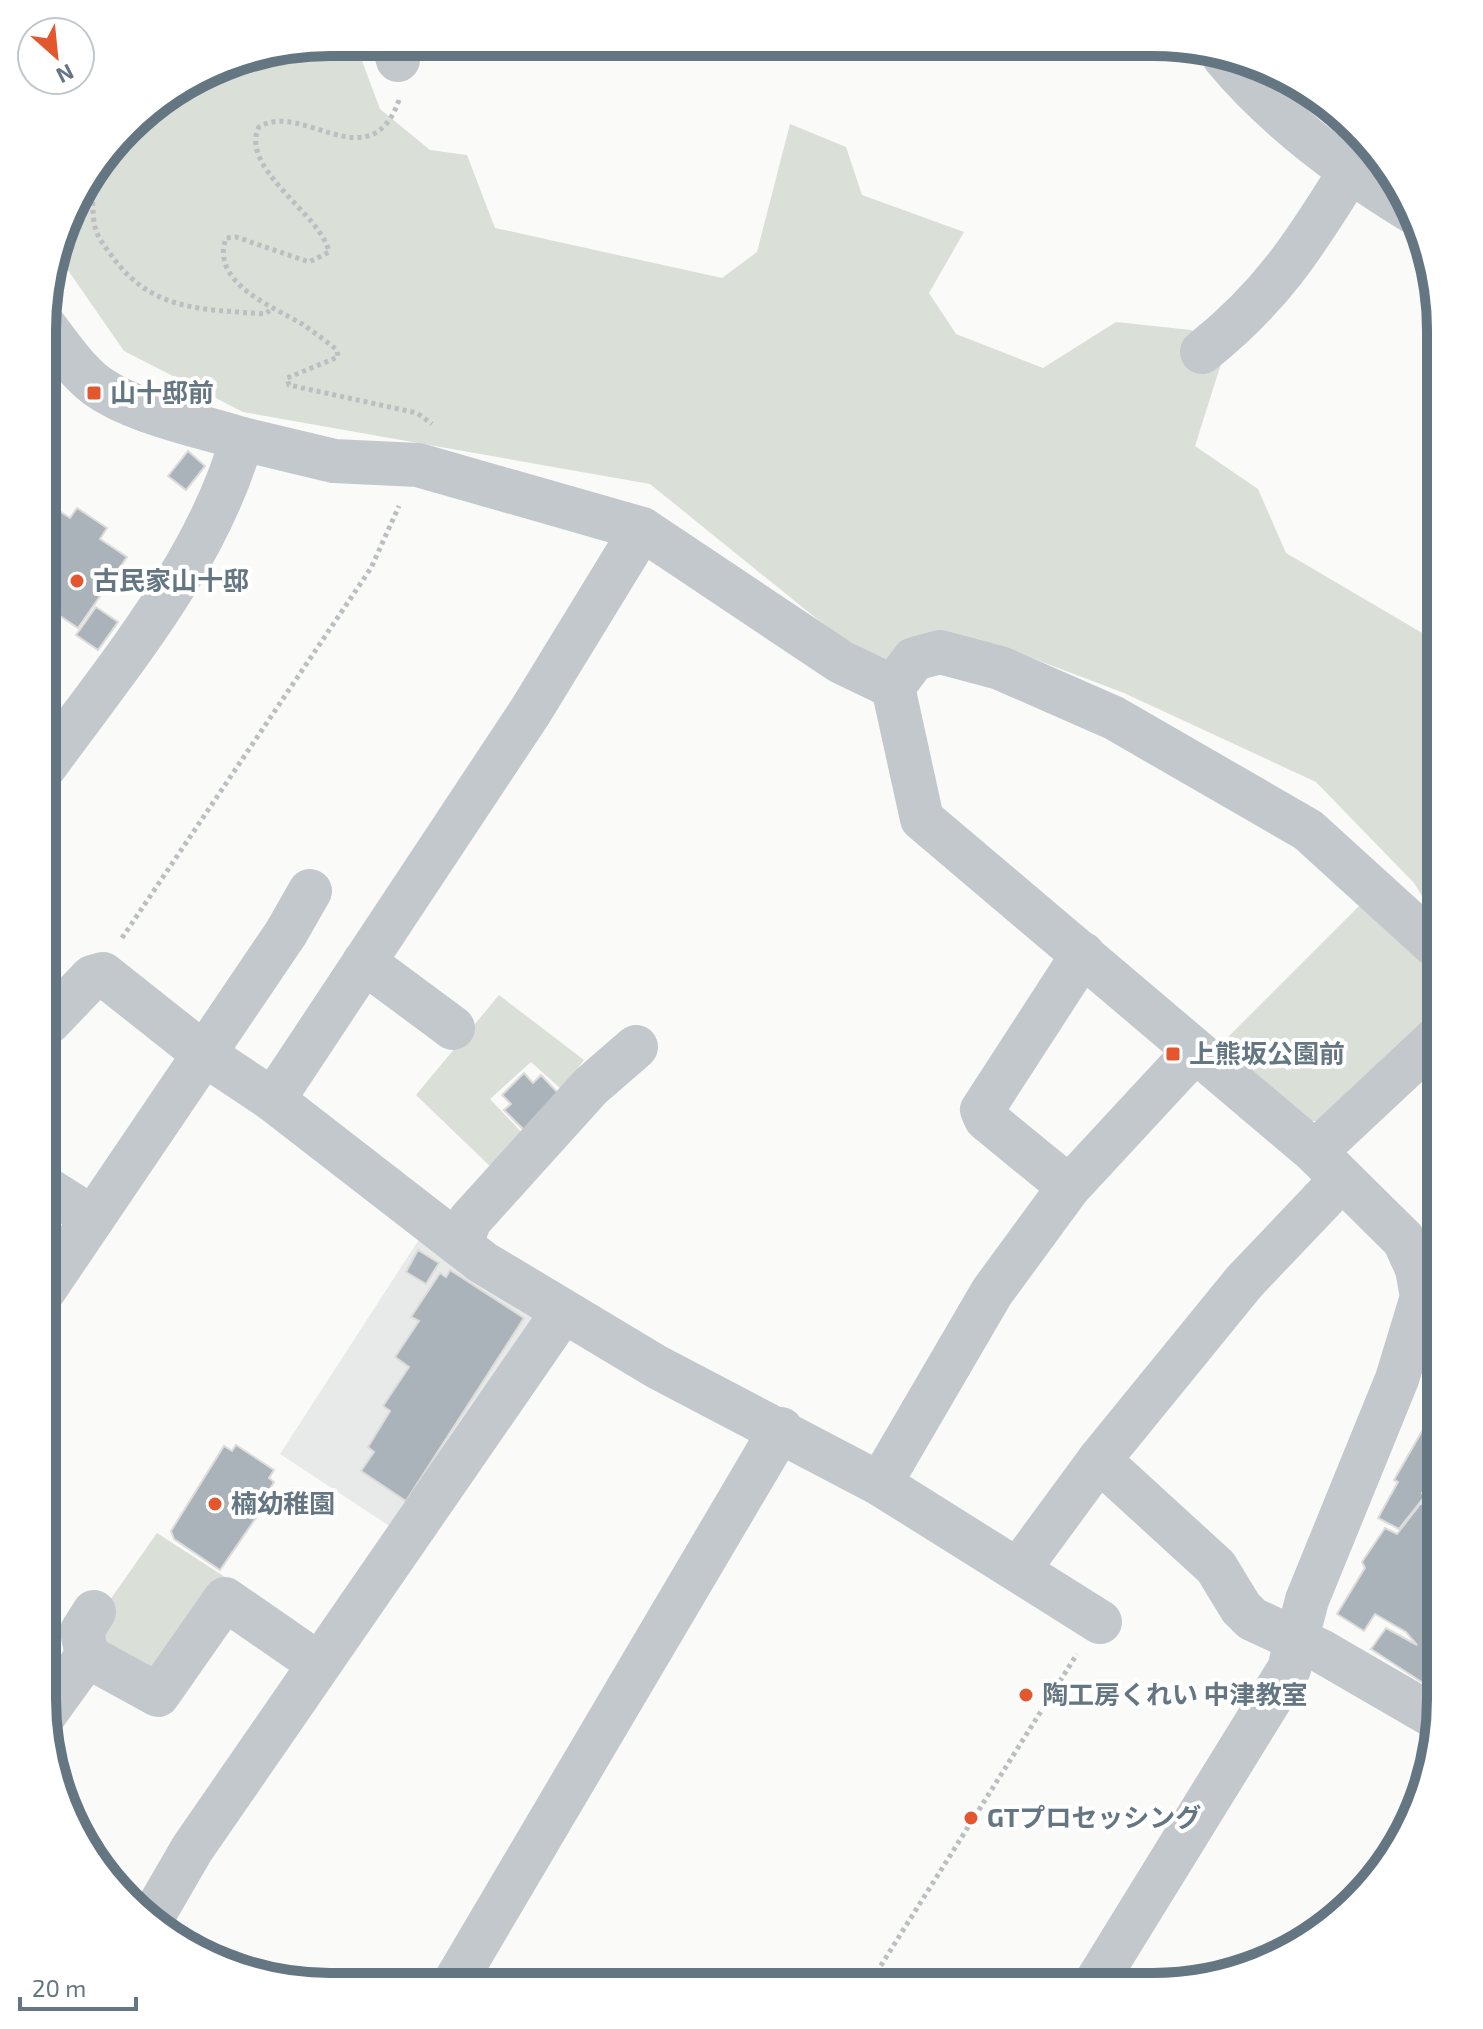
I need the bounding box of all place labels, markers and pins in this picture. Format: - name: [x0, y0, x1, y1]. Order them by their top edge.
- place label: 山十邸前: [110, 376, 214, 407]
- marker: 山十邸前: [85, 384, 103, 402]
- place label: 古民家山十邸: [93, 564, 249, 595]
- marker: 古民家山十邸: [68, 572, 86, 590]
- place label: 上熊坂公園前: [1189, 1037, 1345, 1068]
- marker: 上熊坂公園前: [1164, 1045, 1182, 1063]
- place label: 楠幼稚園: [231, 1487, 335, 1518]
- marker: 楠幼稚園: [206, 1495, 224, 1513]
- place label: 陶工房くれい 中津教室: [1042, 1678, 1308, 1709]
- marker: 陶工房くれい 中津教室: [1017, 1686, 1035, 1704]
- place label: GTプロセッシング: [987, 1801, 1201, 1832]
- marker: GTプロセッシング: [962, 1809, 980, 1827]

